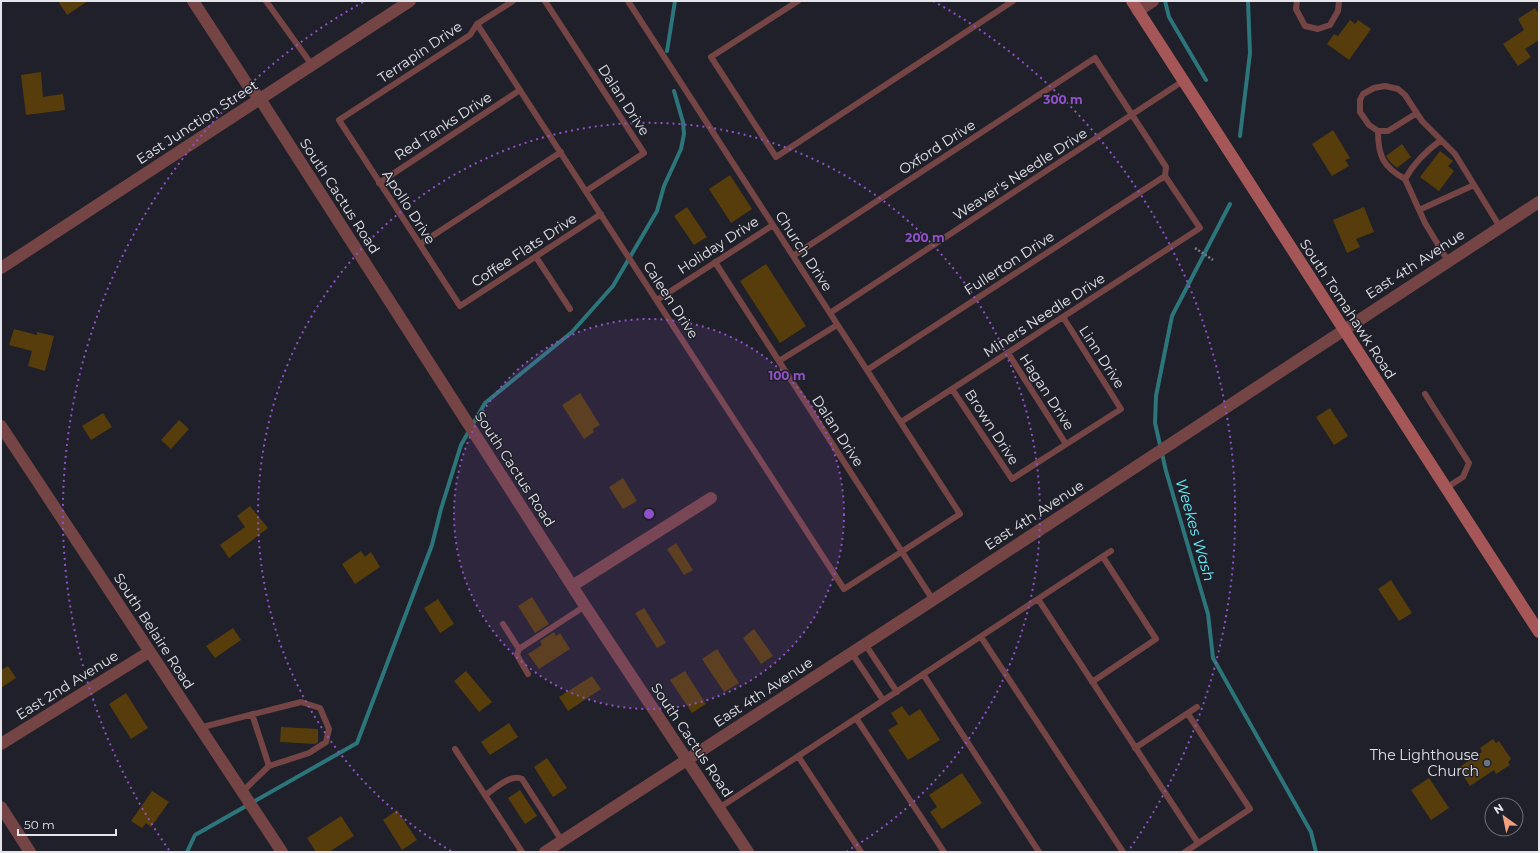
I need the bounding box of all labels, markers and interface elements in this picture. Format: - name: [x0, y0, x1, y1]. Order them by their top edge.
- street label: Terrapin Drive: [375, 17, 465, 87]
- street label: Dalan Drive: [594, 61, 654, 139]
- street label: East Junction Street: [133, 76, 261, 168]
- street label: Red Tanks Drive: [391, 88, 495, 164]
- text: 300 m: [1042, 92, 1083, 107]
- street label: Oxford Drive: [895, 116, 979, 178]
- street label: Weaver's Needle Drive: [950, 124, 1090, 224]
- street label: South Cactus Road: [296, 135, 384, 257]
- street label: Apollo Drive: [378, 166, 440, 248]
- street label: Church Drive: [771, 208, 837, 294]
- street label: Coffee Flats Drive: [468, 209, 580, 291]
- street label: Holiday Drive: [674, 212, 762, 278]
- street label: East 4th Avenue: [1362, 225, 1468, 303]
- street label: Fullerton Drive: [961, 227, 1057, 299]
- text: 200 m: [905, 230, 945, 245]
- street label: South Tomahawk Road: [1296, 236, 1400, 382]
- street label: Caleen Drive: [639, 258, 703, 342]
- street label: Miners Needle Drive: [980, 269, 1108, 361]
- street label: Linn Drive: [1075, 322, 1129, 392]
- street label: Hagan Drive: [1016, 350, 1078, 434]
- text: 100 m: [769, 368, 805, 383]
- street label: Brown Drive: [961, 386, 1023, 468]
- street label: Dalan Drive: [808, 392, 868, 470]
- street label: South Cactus Road: [471, 408, 559, 530]
- street label: East 4th Avenue: [981, 476, 1087, 554]
- water label: Weekes Wash: [1172, 476, 1219, 583]
- centre of rings: [642, 507, 656, 521]
- street label: South Belaire Road: [110, 570, 198, 692]
- street label: East 2nd Avenue: [13, 646, 121, 724]
- street label: East 4th Avenue: [710, 653, 816, 731]
- street label: South Cactus Road: [647, 679, 737, 801]
- place label: The Lighthouse Church: [1370, 746, 1479, 780]
- marker: The Lighthouse Church: [1482, 758, 1492, 768]
- north arrow: [1484, 797, 1524, 837]
- text: N: [1491, 800, 1506, 817]
- scale bar: [18, 811, 116, 837]
- text: 50 m: [24, 817, 55, 832]

